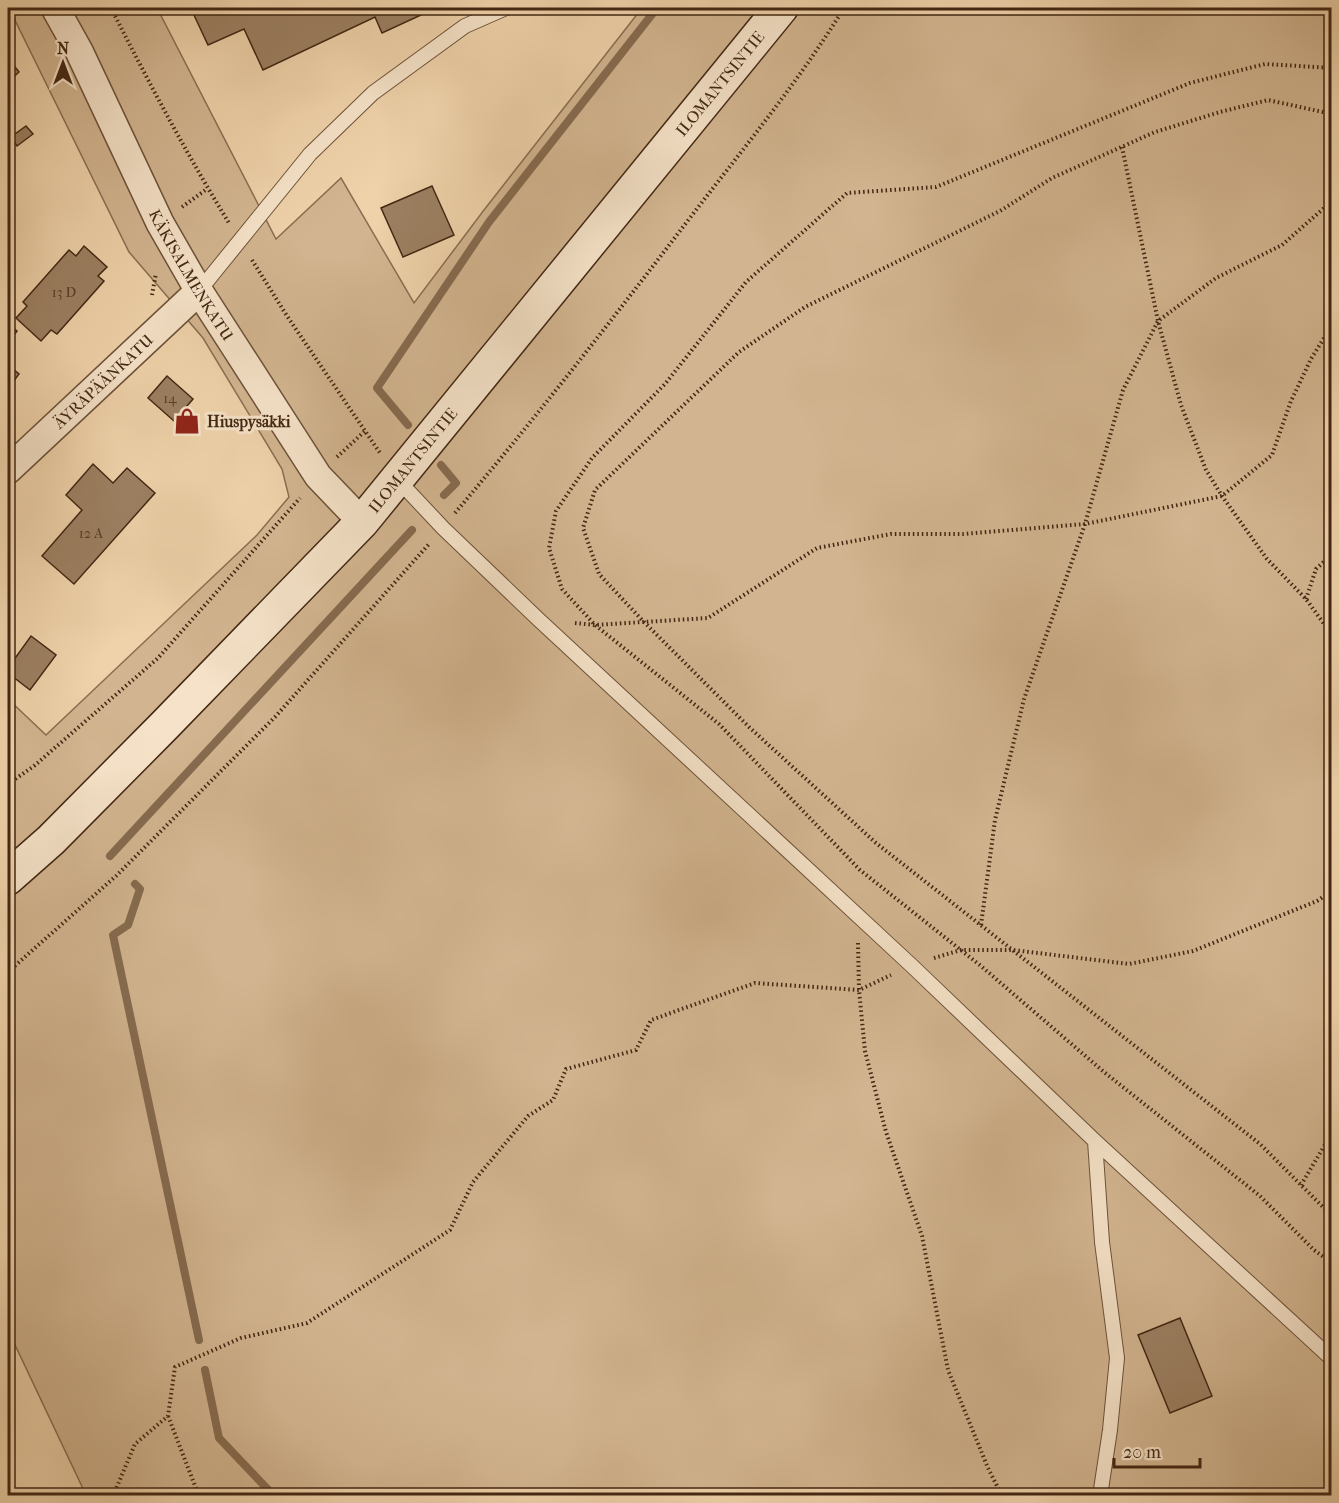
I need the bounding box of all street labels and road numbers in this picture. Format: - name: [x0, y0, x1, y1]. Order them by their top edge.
- street label: ILOMANTSINTIE: [672, 27, 768, 140]
- street label: KÄKISALMENKATU: [145, 206, 238, 345]
- street label: ÄYRÄPÄÄNKATU: [49, 330, 157, 433]
- street label: ILOMANTSINTIE: [364, 404, 461, 517]

